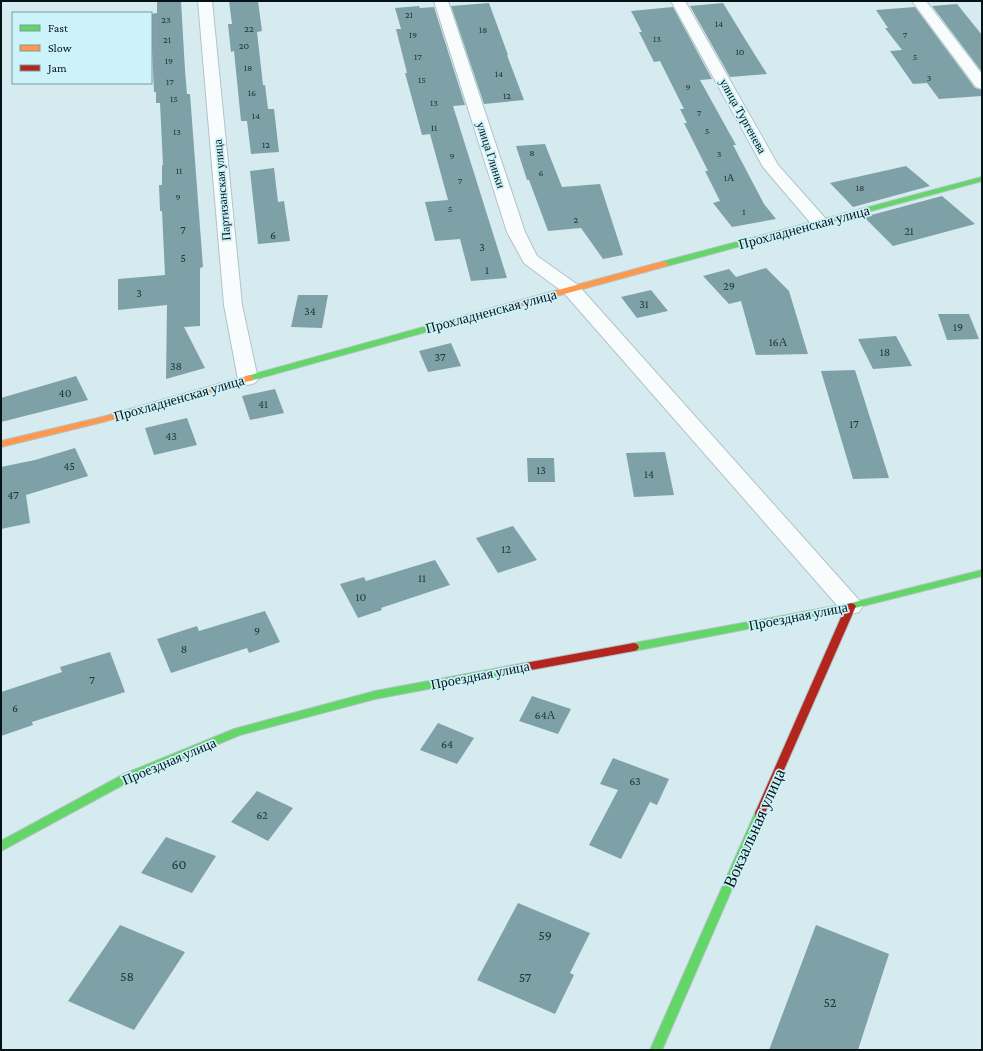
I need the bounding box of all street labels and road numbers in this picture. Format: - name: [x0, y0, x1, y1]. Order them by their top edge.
- street label: улица Тургенева: [717, 76, 770, 156]
- street label: улица Глинки: [474, 120, 508, 191]
- street label: Партизанская улица: [211, 138, 233, 241]
- street label: Прохладненская улица: [737, 202, 872, 252]
- street label: Прохладненская улица: [424, 286, 559, 336]
- street label: Прохладненская улица: [112, 371, 247, 424]
- street label: Проездная улица: [747, 598, 850, 633]
- street label: Проездная улица: [429, 657, 532, 692]
- street label: Проездная улица: [120, 734, 219, 788]
- street label: Вокзальная улица: [720, 765, 789, 891]

